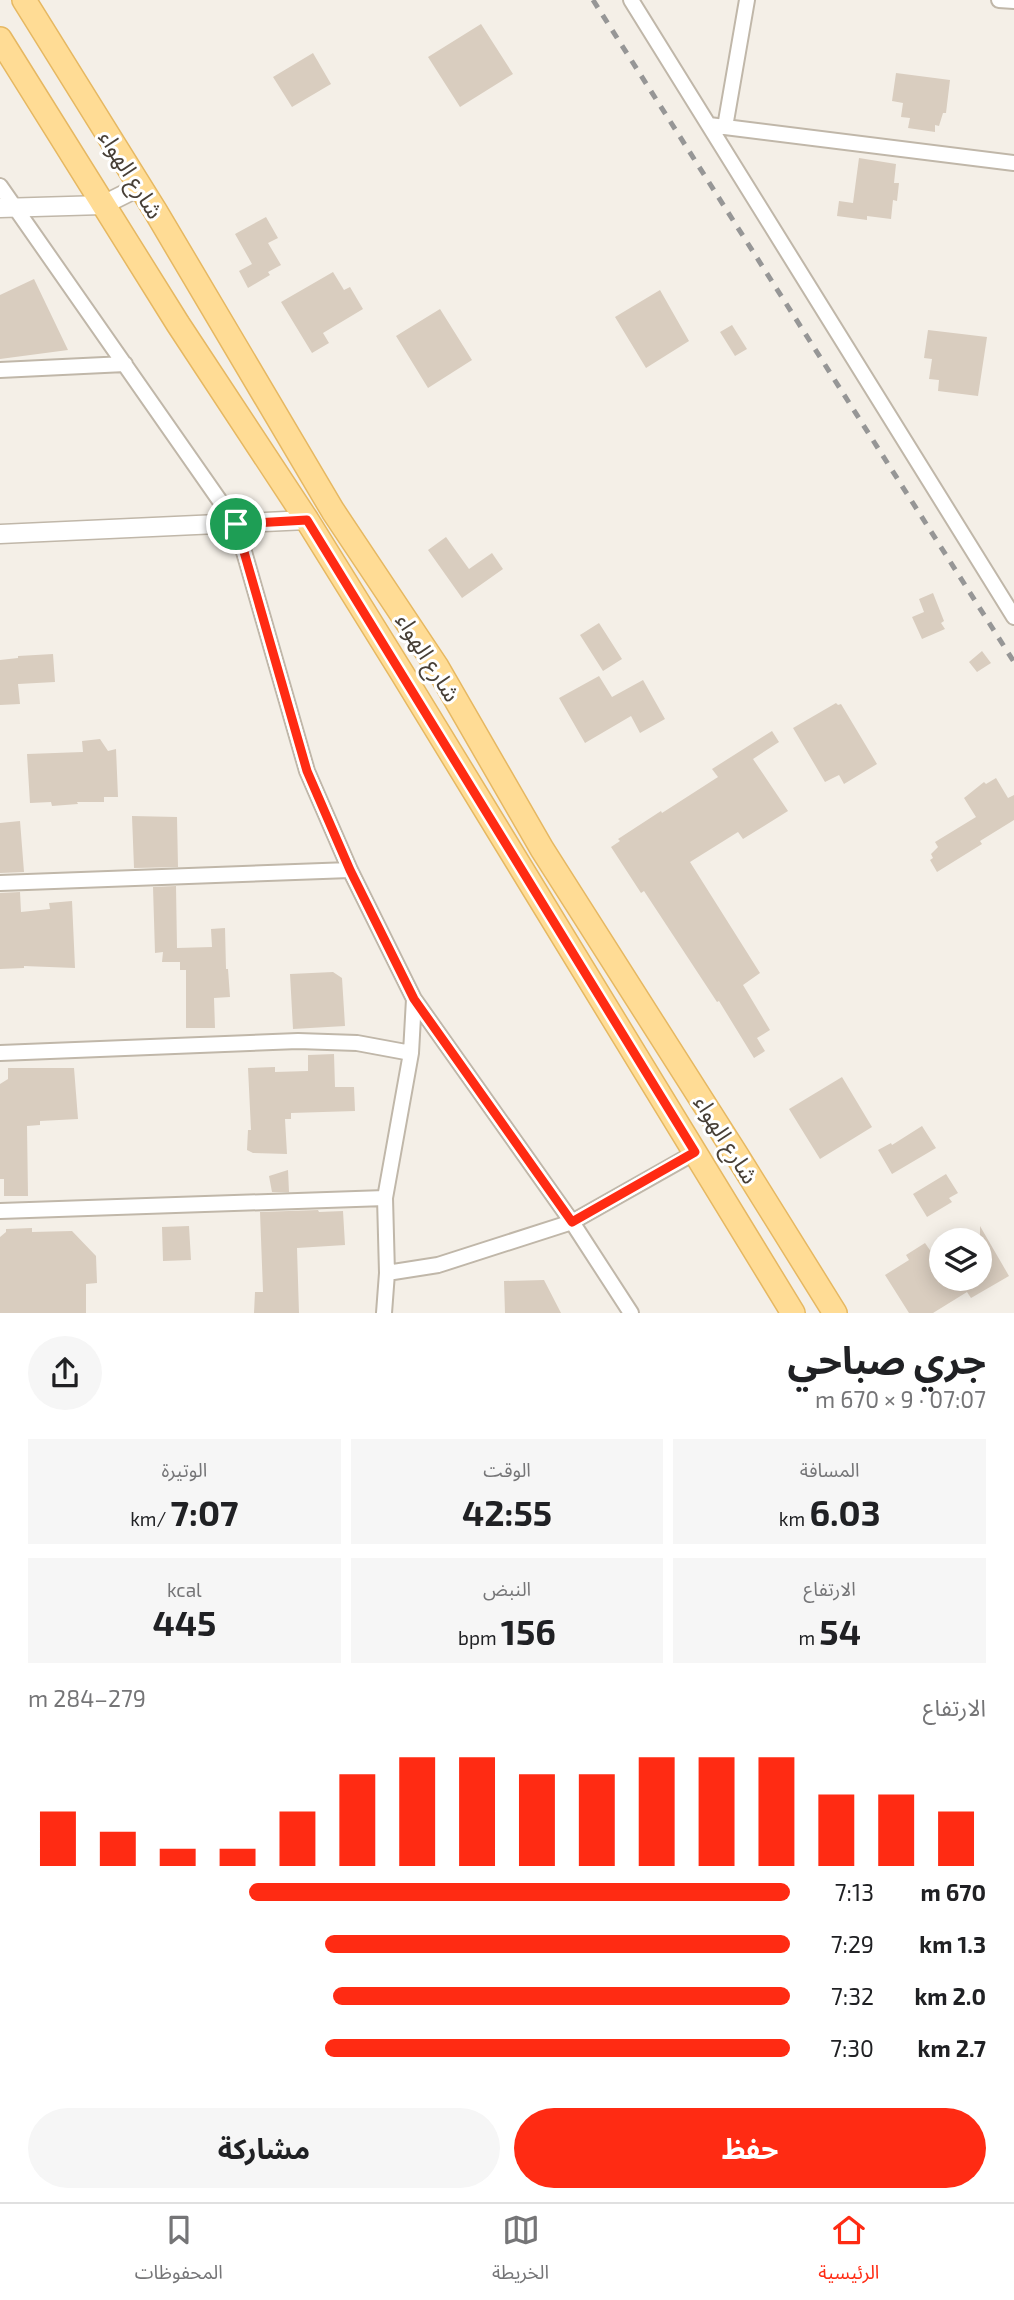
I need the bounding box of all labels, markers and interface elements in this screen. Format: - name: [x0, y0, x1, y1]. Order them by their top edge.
- street label: شارع الهواء: [91, 125, 170, 225]
- pin: [206, 494, 266, 554]
- icon: arrive: [217, 505, 255, 543]
- street label: شارع الهواء: [388, 608, 467, 708]
- street label: شارع الهواء: [686, 1090, 765, 1190]
- map controls: [929, 1228, 992, 1291]
- button: layers: [929, 1228, 992, 1291]
- button: share: [28, 1336, 102, 1410]
- text: جري صباحي: [788, 1336, 986, 1382]
- text: 07:07 · 9 × 670 m: [815, 1385, 986, 1413]
- text: الوتيرة: [162, 1458, 207, 1481]
- text: الوقت: [483, 1458, 531, 1481]
- text: المسافة: [800, 1458, 860, 1481]
- text: 7:07: [171, 1491, 239, 1533]
- text: 42:55: [462, 1491, 552, 1533]
- text: 6.03: [809, 1491, 881, 1533]
- text: /km: [130, 1507, 171, 1530]
- text: km: [779, 1507, 809, 1530]
- text: النبض: [483, 1577, 531, 1600]
- text: الارتفاع: [804, 1577, 856, 1600]
- text: kcal: [167, 1578, 202, 1601]
- text: 445: [152, 1601, 216, 1643]
- text: 156: [501, 1610, 556, 1652]
- text: 54: [819, 1610, 861, 1652]
- text: bpm: [458, 1626, 501, 1649]
- text: m: [798, 1626, 819, 1649]
- text: 279–284 m: [28, 1684, 146, 1712]
- text: الارتفاع: [923, 1693, 986, 1721]
- text: 7:13: [835, 1878, 874, 1906]
- text: 670 m: [921, 1878, 986, 1906]
- text: 7:29: [831, 1930, 874, 1958]
- text: 1.3 km: [919, 1930, 986, 1958]
- text: 7:32: [831, 1982, 874, 2010]
- text: 2.0 km: [914, 1982, 986, 2010]
- text: 7:30: [830, 2034, 874, 2062]
- text: 2.7 km: [918, 2034, 986, 2062]
- button: مشاركة: [28, 2108, 500, 2188]
- button: حفظ: [514, 2108, 986, 2188]
- tab: المحفوظات: [135, 2211, 223, 2293]
- tab: الخريطة: [492, 2211, 549, 2293]
- tab: الرئيسية: [818, 2211, 879, 2293]

